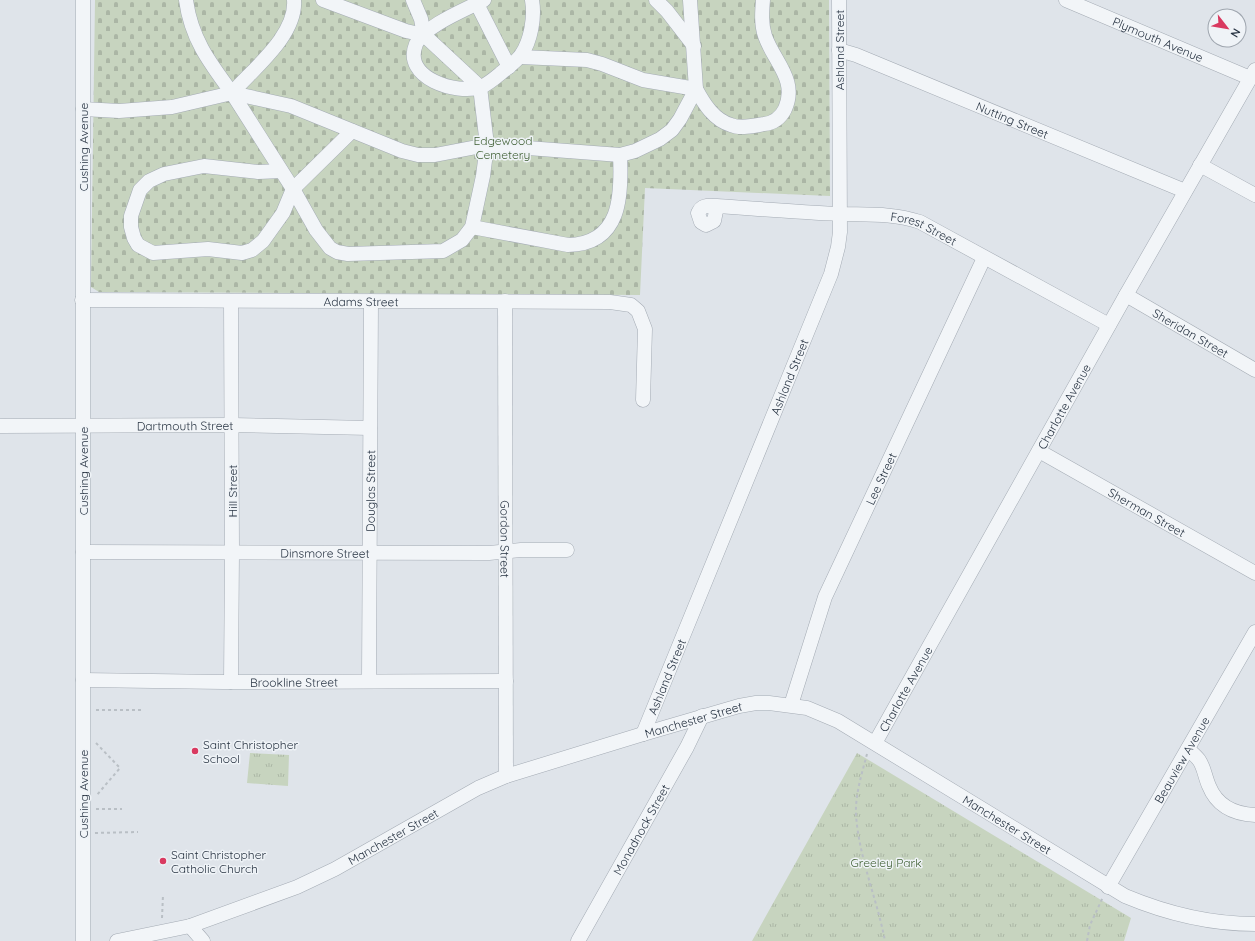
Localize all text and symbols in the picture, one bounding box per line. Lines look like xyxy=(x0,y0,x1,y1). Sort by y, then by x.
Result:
north arrow xyxy=(1207,8,1247,48)
street label: Ashland Street xyxy=(832,10,847,90)
street label: Plymouth Avenue xyxy=(1111,13,1206,65)
text: N xyxy=(1227,26,1244,40)
street label: Nutting Street xyxy=(974,98,1051,141)
street label: Cushing Avenue xyxy=(76,103,91,191)
park label: Edgewood Cemetery xyxy=(474,133,532,162)
street label: Forest Street xyxy=(890,208,959,248)
street label: Adams Street xyxy=(323,293,399,309)
street label: Sheridan Street xyxy=(1150,305,1231,361)
street label: Ashland Street xyxy=(767,337,811,417)
street label: Charlotte Avenue xyxy=(1034,361,1094,452)
street label: Dartmouth Street xyxy=(137,417,233,433)
street label: Cushing Avenue xyxy=(76,427,91,515)
street label: Douglas Street xyxy=(362,450,378,532)
street label: Lee Street xyxy=(862,450,899,507)
street label: Hill Street xyxy=(225,465,240,517)
street label: Sherman Street xyxy=(1106,484,1188,540)
street label: Gordon Street xyxy=(498,500,513,578)
street label: Dinsmore Street xyxy=(280,545,370,560)
street label: Ashland Street xyxy=(644,636,689,717)
street label: Charlotte Avenue xyxy=(875,643,935,734)
street label: Brookline Street xyxy=(250,674,338,689)
street label: Manchester Street xyxy=(643,698,743,741)
street label: Beauview Avenue xyxy=(1151,713,1212,806)
place label: Saint Christopher School xyxy=(203,737,298,766)
marker: Saint Christopher School xyxy=(190,746,200,756)
street label: Cushing Avenue xyxy=(76,750,91,838)
street label: Monadnock Street xyxy=(609,781,672,877)
street label: Manchester Street xyxy=(960,791,1054,857)
street label: Manchester Street xyxy=(345,805,441,868)
place label: Saint Christopher Catholic Church xyxy=(171,847,266,876)
park label: Greeley Park xyxy=(850,855,922,870)
marker: Saint Christopher Catholic Church xyxy=(158,856,168,866)

